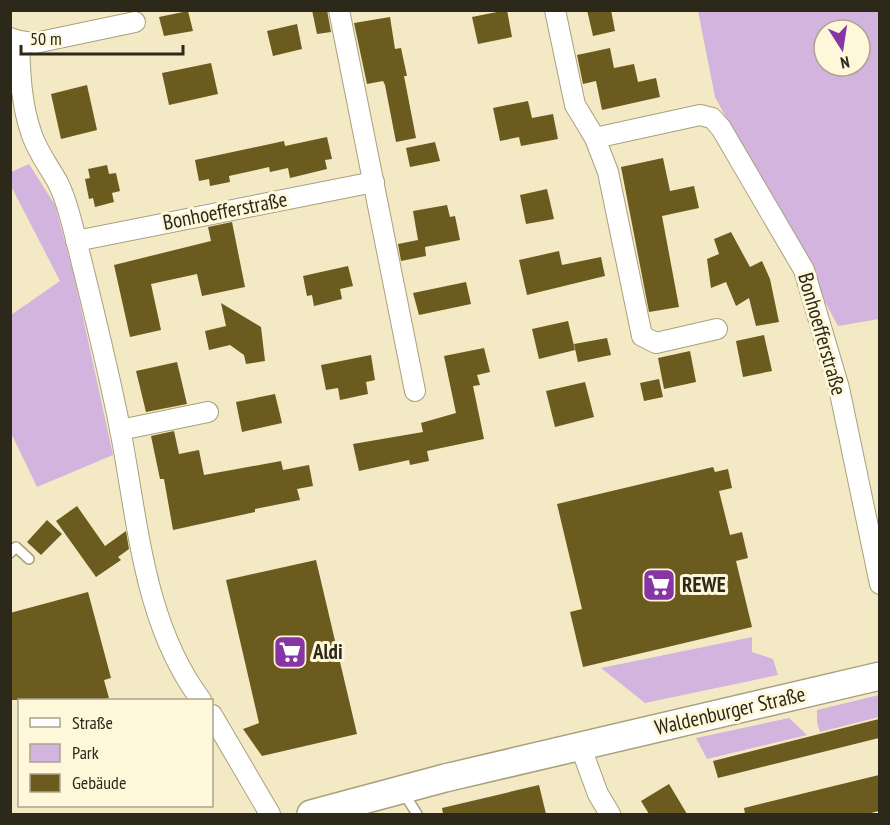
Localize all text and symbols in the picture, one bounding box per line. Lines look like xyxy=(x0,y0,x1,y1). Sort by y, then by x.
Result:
scale bar xyxy=(21,18,183,56)
north arrow xyxy=(812,18,872,78)
text: 50 m xyxy=(30,27,62,50)
text: N xyxy=(839,52,851,73)
street label: Bonhoefferstraße xyxy=(160,185,289,236)
street label: Bonhoefferstraße xyxy=(792,269,853,398)
supermarket icon: REWE xyxy=(641,567,677,603)
place label: REWE xyxy=(682,571,726,598)
supermarket icon: Aldi xyxy=(272,634,308,670)
place label: Aldi xyxy=(312,638,343,665)
street label: Waldenburger Straße xyxy=(652,680,808,741)
legend xyxy=(18,699,213,807)
text: Straße xyxy=(72,711,113,734)
text: Park xyxy=(72,741,99,764)
text: Gebäude xyxy=(72,771,126,794)

